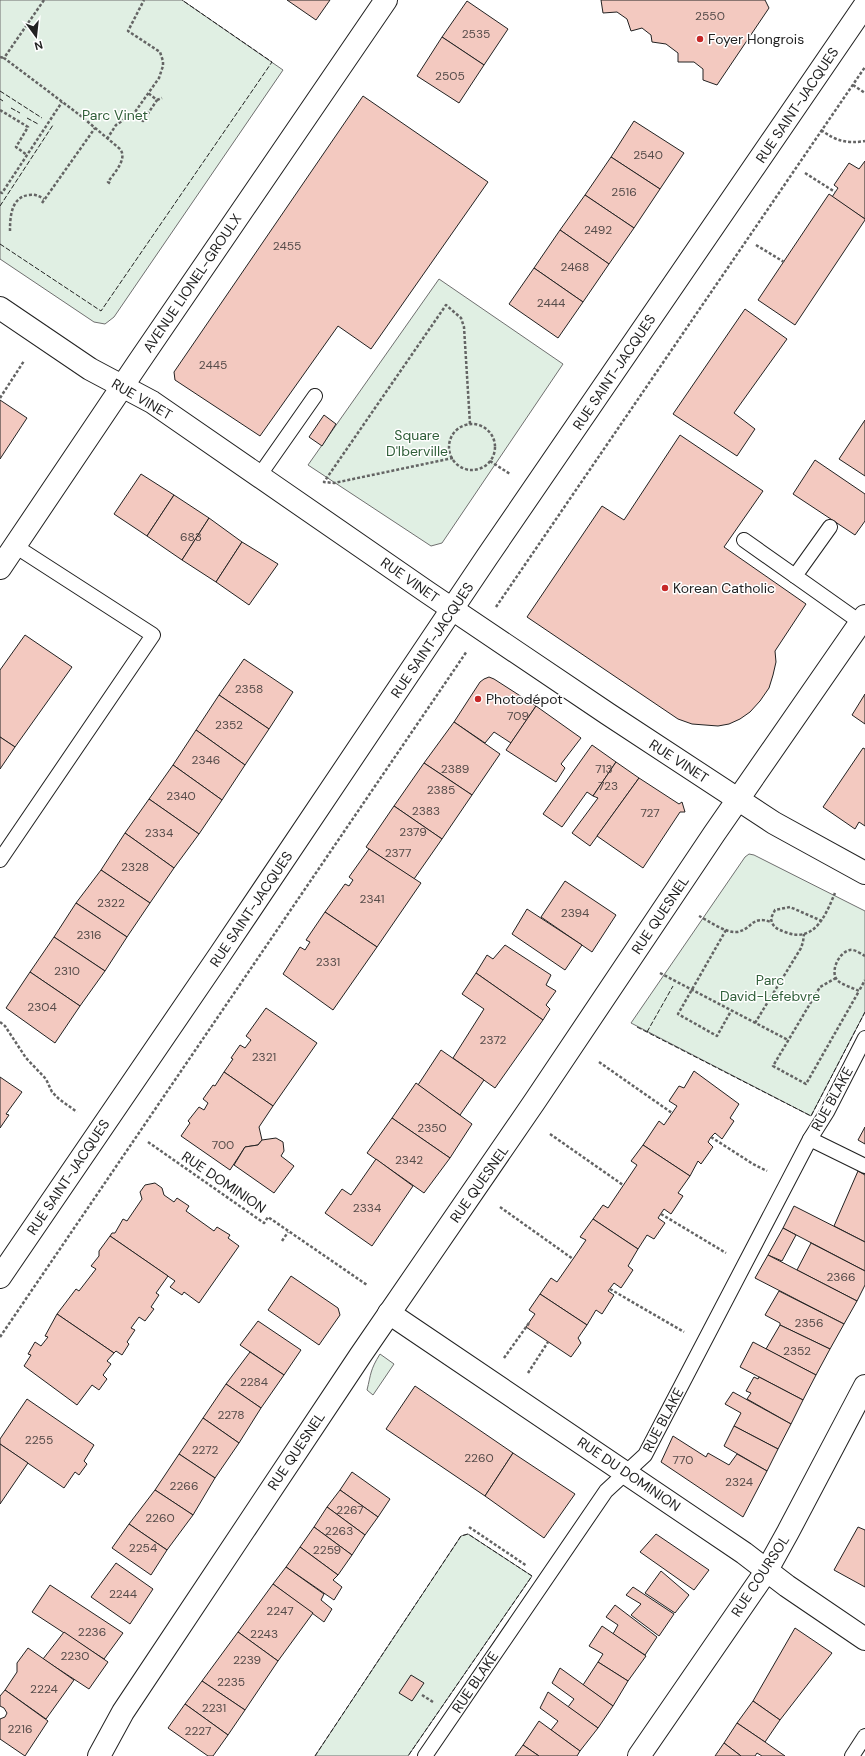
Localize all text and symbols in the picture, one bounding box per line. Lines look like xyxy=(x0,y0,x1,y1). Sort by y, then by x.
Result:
house number: 2550 xyxy=(695,8,725,24)
north arrow xyxy=(16,16,56,56)
house number: 2535 xyxy=(462,26,490,42)
place label: Foyer Hongrois xyxy=(708,30,804,48)
marker: Foyer Hongrois xyxy=(695,34,705,44)
text: N xyxy=(33,38,44,53)
street label: RUE SAINT-JACQUES xyxy=(752,44,842,166)
house number: 2505 xyxy=(435,68,465,84)
park label: Parc Vinet xyxy=(82,106,148,124)
house number: 2540 xyxy=(633,147,663,163)
house number: 2516 xyxy=(611,184,637,200)
street label: AVENUE LIONEL-GROULX xyxy=(139,210,245,356)
house number: 2492 xyxy=(584,222,612,238)
house number: 2455 xyxy=(273,238,301,254)
house number: 2468 xyxy=(561,259,589,275)
house number: 2444 xyxy=(537,295,565,311)
street label: RUE SAINT-JACQUES xyxy=(569,311,659,433)
house number: 2445 xyxy=(199,357,227,373)
street label: RUE VINET xyxy=(108,374,176,424)
park label: Square D'Iberville xyxy=(386,426,448,460)
house number: 683 xyxy=(180,529,202,545)
street label: RUE VINET xyxy=(377,553,443,607)
street label: RUE SAINT-JACQUES xyxy=(387,579,477,701)
place label: Korean Catholic xyxy=(673,579,775,597)
marker: Korean Catholic xyxy=(660,583,670,593)
house number: 2358 xyxy=(235,681,263,697)
place label: Photodépot xyxy=(486,690,563,708)
marker: Photodépot xyxy=(473,694,483,704)
house number: 709 xyxy=(507,708,529,724)
house number: 2352 xyxy=(215,717,243,733)
street label: RUE VINET xyxy=(646,735,712,787)
house number: 2346 xyxy=(192,752,220,768)
house number: 2389 xyxy=(441,761,469,777)
house number: 713 xyxy=(595,761,613,777)
house number: 723 xyxy=(598,778,618,794)
house number: 2385 xyxy=(427,782,455,798)
house number: 2340 xyxy=(166,788,196,804)
house number: 2383 xyxy=(412,803,440,819)
house number: 727 xyxy=(640,805,660,821)
house number: 2379 xyxy=(399,824,427,840)
house number: 2334 xyxy=(145,825,173,841)
house number: 2377 xyxy=(385,845,411,861)
street label: RUE SAINT-JACQUES xyxy=(206,848,296,970)
house number: 2328 xyxy=(121,859,149,875)
street label: RUE QUESNEL xyxy=(627,873,693,957)
house number: 2341 xyxy=(359,891,385,907)
house number: 2322 xyxy=(97,895,125,911)
house number: 2394 xyxy=(561,905,589,921)
house number: 2316 xyxy=(76,927,102,943)
house number: 2331 xyxy=(316,954,340,970)
house number: 2310 xyxy=(54,963,80,979)
park label: Parc David-Lefebvre xyxy=(720,971,820,1005)
house number: 2304 xyxy=(27,999,57,1015)
house number: 2372 xyxy=(480,1032,506,1048)
house number: 2321 xyxy=(252,1049,276,1065)
street label: RUE BLAKE xyxy=(807,1064,857,1134)
street label: RUE SAINT-JACQUES xyxy=(23,1116,113,1238)
house number: 2350 xyxy=(417,1120,447,1136)
house number: 700 xyxy=(212,1137,234,1153)
street label: RUE QUESNEL xyxy=(446,1142,512,1226)
street label: RUE DOMINION xyxy=(178,1147,270,1217)
house number: 2342 xyxy=(395,1152,423,1168)
house number: 2334 xyxy=(353,1200,381,1216)
house number: 2366 xyxy=(826,1269,856,1285)
house number: 2356 xyxy=(795,1315,823,1331)
house number: 2352 xyxy=(783,1343,811,1359)
house number: 2284 xyxy=(240,1374,268,1390)
street label: RUE BLAKE xyxy=(639,1385,687,1455)
house number: 2278 xyxy=(217,1407,245,1423)
street label: RUE QUESNEL xyxy=(263,1409,329,1493)
house number: 2255 xyxy=(25,1432,53,1448)
street label: RUE DU DOMINION xyxy=(574,1433,684,1515)
house number: 2272 xyxy=(192,1442,218,1458)
house number: 2260 xyxy=(464,1450,494,1466)
house number: 770 xyxy=(673,1452,693,1468)
house number: 2324 xyxy=(725,1474,753,1490)
house number: 2266 xyxy=(170,1478,198,1494)
house number: 2267 xyxy=(336,1502,364,1518)
house number: 2260 xyxy=(145,1510,175,1526)
house number: 2263 xyxy=(325,1523,353,1539)
street label: RUE COURSOL xyxy=(727,1532,793,1620)
house number: 2254 xyxy=(129,1540,157,1556)
house number: 2259 xyxy=(313,1542,341,1558)
house number: 2244 xyxy=(109,1586,137,1602)
house number: 2247 xyxy=(266,1603,294,1619)
house number: 2236 xyxy=(78,1624,106,1640)
house number: 2243 xyxy=(250,1626,278,1642)
house number: 2230 xyxy=(60,1648,90,1664)
street label: RUE BLAKE xyxy=(448,1648,502,1716)
house number: 2239 xyxy=(233,1652,261,1668)
house number: 2235 xyxy=(217,1674,245,1690)
house number: 2224 xyxy=(30,1681,58,1697)
house number: 2231 xyxy=(202,1700,226,1716)
house number: 2216 xyxy=(7,1721,33,1737)
house number: 2227 xyxy=(185,1723,211,1739)

